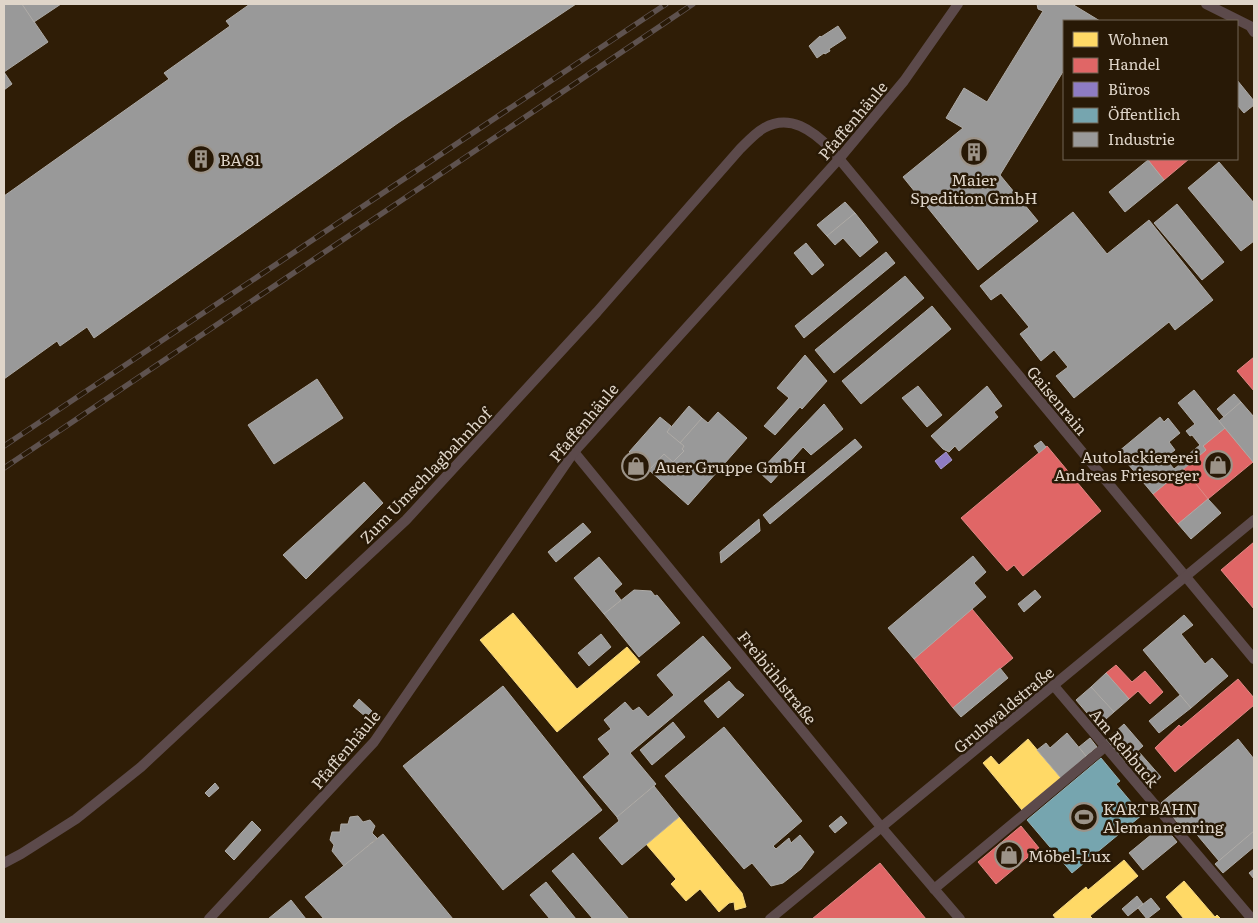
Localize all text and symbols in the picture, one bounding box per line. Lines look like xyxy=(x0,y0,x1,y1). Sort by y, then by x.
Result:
legend xyxy=(1063,20,1238,160)
text: Wohnen xyxy=(1108,27,1169,50)
text: Handel xyxy=(1108,52,1160,75)
street label: Pfaffenhäule xyxy=(812,75,892,165)
text: Büros xyxy=(1108,77,1150,100)
text: Öffentlich xyxy=(1108,102,1181,125)
text: Industrie xyxy=(1108,127,1175,150)
building icon: Maier Spedition GmbH xyxy=(959,137,989,167)
building icon: BA 81 xyxy=(186,144,216,174)
place label: BA 81 xyxy=(220,147,261,171)
place label: Maier Spedition GmbH xyxy=(910,167,1038,209)
street label: Gaisenrain xyxy=(1022,360,1094,440)
street label: Pfaffenhäule xyxy=(543,377,623,467)
street label: Zum Umschlagbahnhof xyxy=(353,400,498,548)
place label: Autolackiererei Andreas Friesorger xyxy=(1054,444,1199,486)
shop icon: Autolackiererei Andreas Friesorger xyxy=(1203,450,1233,480)
shop icon: Auer Gruppe GmbH xyxy=(621,451,651,481)
place label: Auer Gruppe GmbH xyxy=(655,454,806,478)
street label: Freibühlstraße xyxy=(733,625,823,729)
street label: Grubwaldstraße xyxy=(948,660,1058,758)
street label: Am Rehbuck xyxy=(1085,702,1165,792)
street label: Pfaffenhäule xyxy=(305,704,385,794)
place label: KARTBAHN Alemannenring xyxy=(1103,796,1224,838)
sports icon: KARTBAHN Alemannenring xyxy=(1069,802,1099,832)
shop icon: Möbel-Lux xyxy=(994,840,1024,870)
place label: Möbel-Lux xyxy=(1028,843,1111,867)

